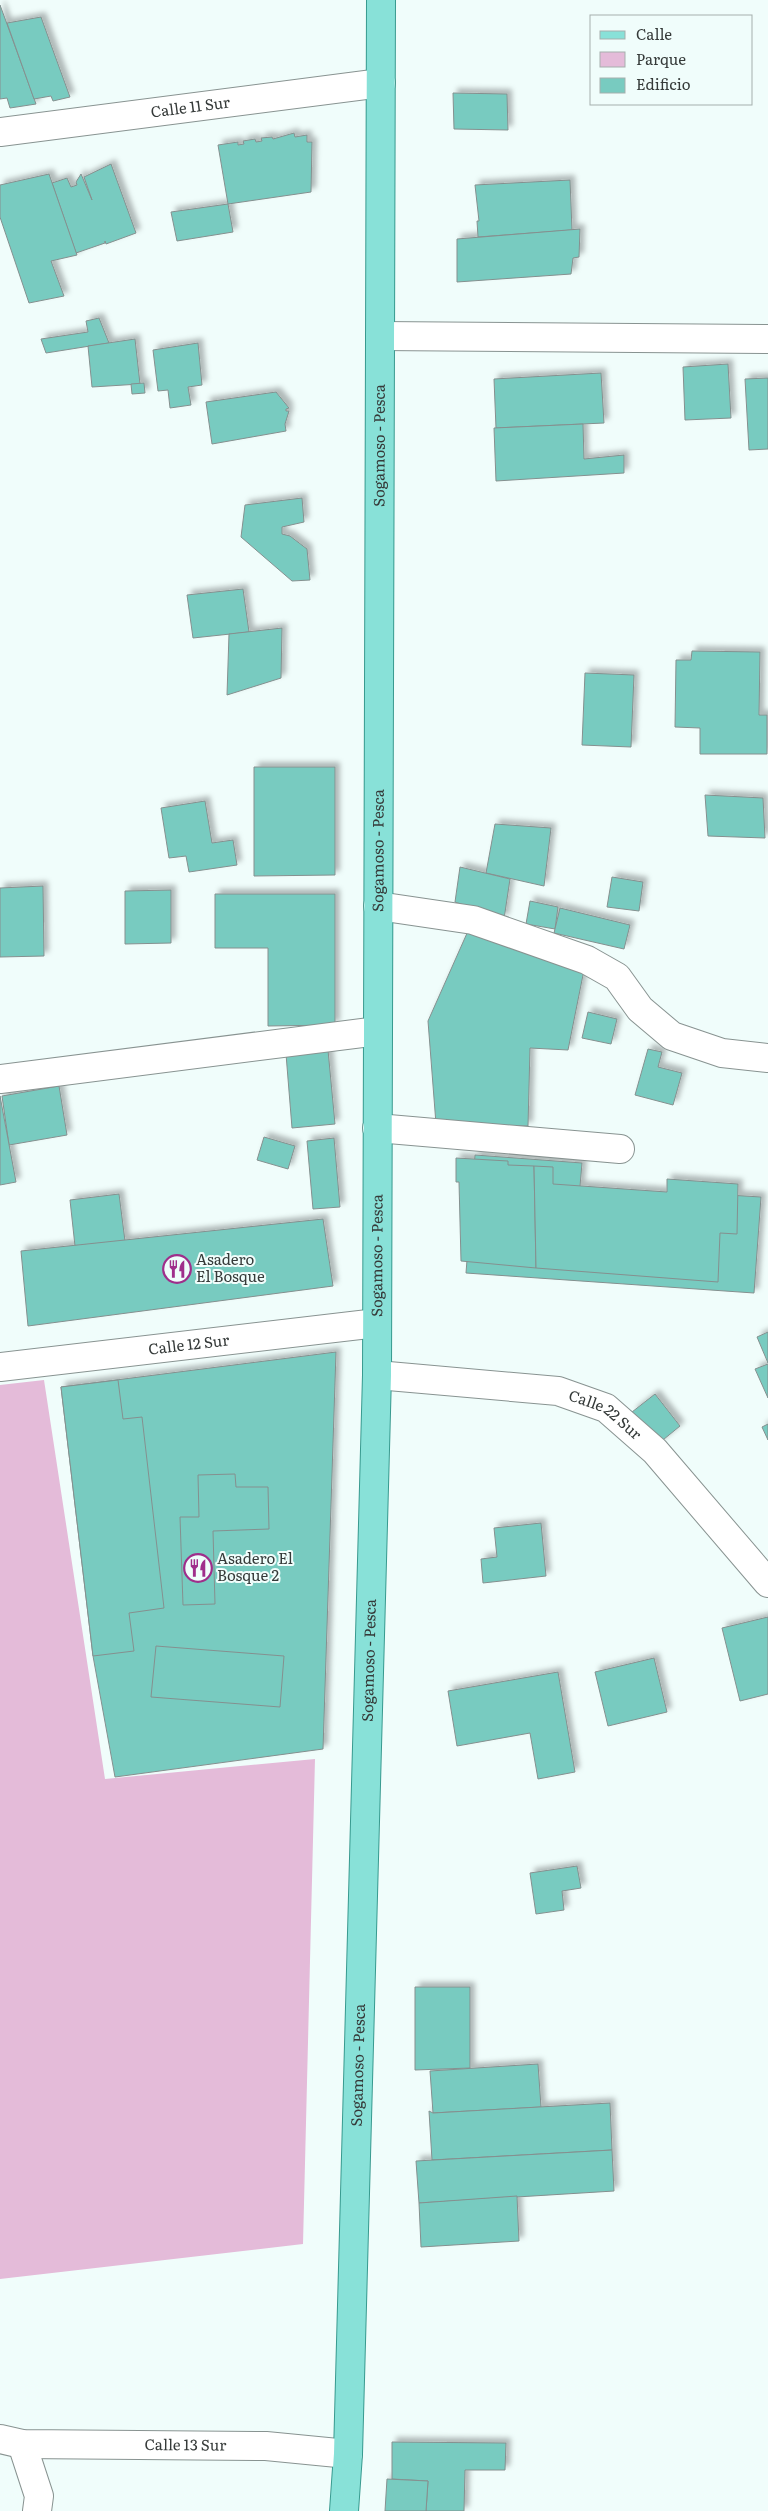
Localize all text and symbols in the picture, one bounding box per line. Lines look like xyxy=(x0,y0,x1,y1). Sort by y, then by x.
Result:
legend xyxy=(590,15,753,105)
text: Calle xyxy=(636,22,672,45)
text: Parque xyxy=(636,47,686,70)
text: Edificio xyxy=(636,72,691,95)
street label: Calle 11 Sur xyxy=(149,90,231,123)
street label: Sogamoso - Pesca xyxy=(367,383,390,507)
street label: Sogamoso - Pesca xyxy=(365,788,389,912)
street label: Sogamoso - Pesca xyxy=(364,1193,388,1317)
place label: Asadero El Bosque xyxy=(196,1247,265,1287)
restaurant icon: Asadero El Bosque xyxy=(162,1254,192,1284)
street label: Calle 12 Sur xyxy=(147,1327,230,1360)
street label: Calle 22 Sur xyxy=(566,1383,647,1444)
place label: Asadero El Bosque 2 xyxy=(217,1546,293,1586)
restaurant icon: Asadero El Bosque 2 xyxy=(183,1553,213,1583)
street label: Sogamoso - Pesca xyxy=(355,1598,381,1722)
street label: Sogamoso - Pesca xyxy=(344,2003,370,2127)
street label: Calle 13 Sur xyxy=(144,2432,226,2456)

